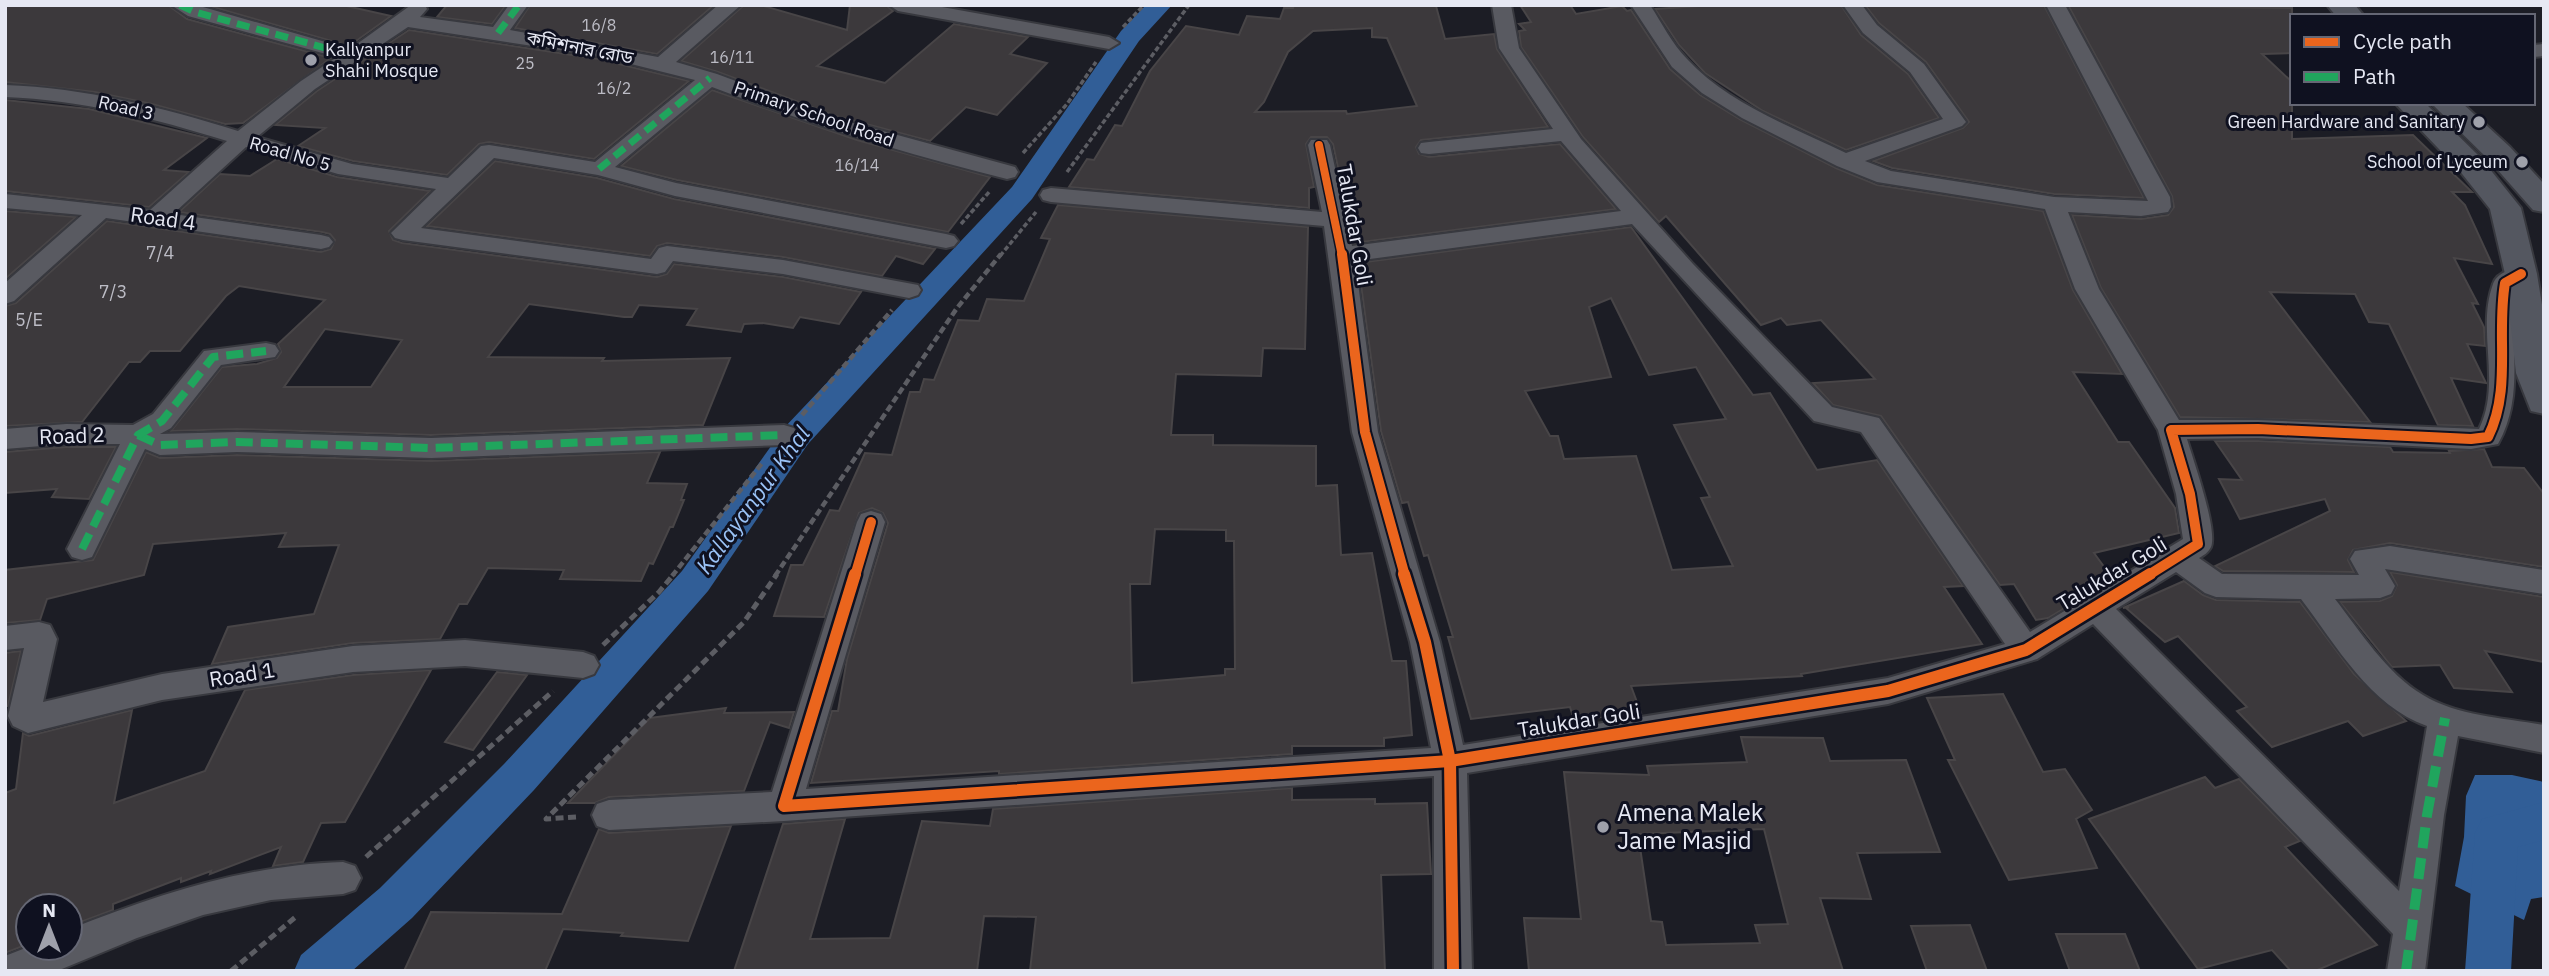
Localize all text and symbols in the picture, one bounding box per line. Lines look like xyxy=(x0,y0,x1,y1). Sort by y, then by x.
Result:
legend xyxy=(2290,14,2535,105)
house number: 16/8 xyxy=(582,15,616,35)
street label: কমিশনার রোড xyxy=(524,26,635,69)
text: Cycle path xyxy=(2353,27,2452,55)
place label: Kallyanpur Shahi Mosque xyxy=(325,38,438,82)
house number: 16/11 xyxy=(710,47,754,67)
marker: Kallyanpur Shahi Mosque xyxy=(303,52,319,68)
house number: 25 xyxy=(515,53,535,73)
text: Path xyxy=(2353,62,2396,90)
street label: Primary School Road xyxy=(731,75,897,152)
house number: 16/2 xyxy=(597,78,631,98)
street label: Road 3 xyxy=(96,90,156,125)
place label: Green Hardware and Sanitary xyxy=(2228,110,2465,133)
marker: Green Hardware and Sanitary xyxy=(2471,114,2487,130)
street label: Road No 5 xyxy=(247,131,333,176)
place label: School of Lyceum xyxy=(2367,150,2508,173)
marker: School of Lyceum xyxy=(2514,154,2530,170)
house number: 16/14 xyxy=(835,155,879,175)
street label: Talukdar Goli xyxy=(1330,162,1379,288)
street label: Road 4 xyxy=(129,200,198,236)
house number: 7/4 xyxy=(146,241,174,264)
house number: 7/3 xyxy=(99,280,127,303)
house number: 5/E xyxy=(15,308,43,331)
water label: Kallayanpur Khal xyxy=(688,419,817,579)
street label: Road 2 xyxy=(39,420,105,450)
street label: Talukdar Goli xyxy=(2051,529,2172,617)
street label: Road 1 xyxy=(207,655,277,693)
street label: Talukdar Goli xyxy=(1516,697,1642,744)
place label: Amena Malek Jame Masjid xyxy=(1617,796,1764,856)
marker: Amena Malek Jame Masjid xyxy=(1595,819,1611,835)
north arrow xyxy=(14,892,84,962)
text: N xyxy=(42,898,56,922)

